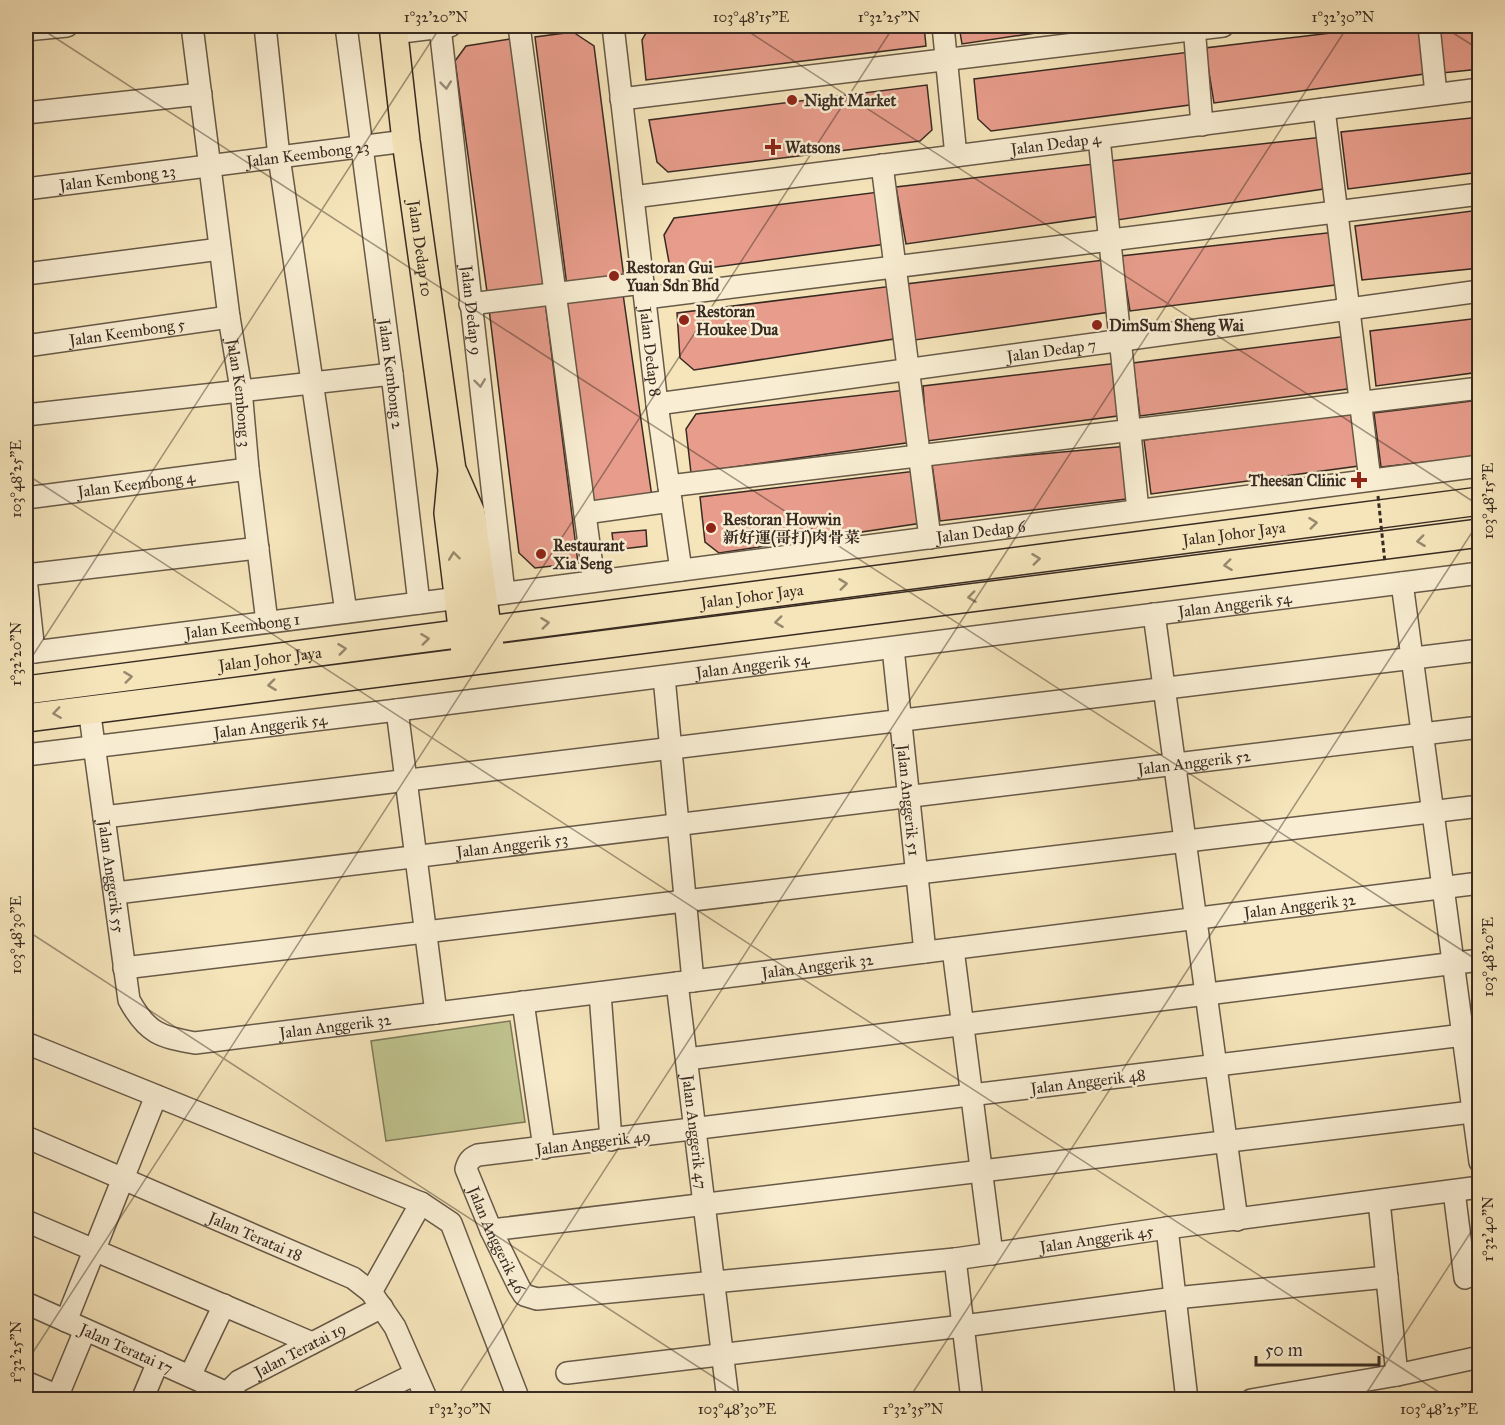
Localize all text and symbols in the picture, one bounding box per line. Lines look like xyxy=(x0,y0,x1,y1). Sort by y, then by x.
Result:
text: 1°32'20"N xyxy=(404,8,468,26)
text: 103°48'15"E xyxy=(713,8,790,26)
text: 1°32'25"N xyxy=(858,8,920,26)
text: 1°32'30"N xyxy=(1312,8,1375,26)
one-way arrow xyxy=(440,80,452,89)
place label: Night Market xyxy=(804,91,896,111)
marker: Night Market xyxy=(785,93,799,107)
street label: Jalan Dedap 4 xyxy=(1008,128,1103,160)
street label: Jalan Keembong 23 xyxy=(243,137,370,172)
place label: Watsons xyxy=(785,138,841,157)
marker: Watsons xyxy=(766,140,780,154)
street label: Jalan Kembong 23 xyxy=(56,161,177,196)
street label: Jalan Dedap 10 xyxy=(403,197,437,298)
place label: Restoran Gui Yuan Sdn Bhd xyxy=(625,258,720,295)
street label: Jalan Dedap 9 xyxy=(456,262,486,356)
marker: Restoran Gui Yuan Sdn Bhd xyxy=(607,269,621,283)
place label: Restoran Houkee Dua xyxy=(696,302,780,339)
street label: Jalan Dedap 8 xyxy=(635,304,665,398)
marker: Restoran Houkee Dua xyxy=(677,313,691,327)
street label: Jalan Keembong 5 xyxy=(66,314,187,351)
street label: Jalan Kembong 2 xyxy=(374,316,407,430)
place label: DimSum Sheng Wai xyxy=(1109,316,1245,336)
marker: DimSum Sheng Wai xyxy=(1090,318,1104,332)
street label: Jalan Kembong 3 xyxy=(221,335,255,448)
street label: Jalan Dedap 7 xyxy=(1003,335,1097,367)
one-way arrow xyxy=(473,379,485,388)
text: 103°48'25"E xyxy=(7,440,25,518)
text: 103°48'15"E xyxy=(1479,462,1497,539)
street label: Jalan Keembong 4 xyxy=(74,467,197,502)
place label: Theesan Clinic xyxy=(1248,471,1346,490)
marker: Theesan Clinic xyxy=(1350,471,1368,489)
place label: Restoran Howwin 新好運(哥打)肉骨菜 xyxy=(723,510,860,548)
street label: Jalan Dedap 6 xyxy=(933,516,1027,548)
street label: Jalan Johor Jaya xyxy=(1179,517,1287,551)
one-way arrow xyxy=(1308,517,1318,530)
marker: Restoran Howwin 新好運(哥打)肉骨菜 xyxy=(704,521,718,535)
one-way arrow xyxy=(1417,534,1426,546)
place label: Restaurant Xia Seng xyxy=(552,536,625,574)
marker: Restaurant Xia Seng xyxy=(534,547,548,561)
one-way arrow xyxy=(448,551,460,560)
one-way arrow xyxy=(1032,553,1041,566)
one-way arrow xyxy=(1223,558,1233,571)
one-way arrow xyxy=(838,579,848,591)
street label: Jalan Johor Jaya xyxy=(697,580,805,613)
street label: Jalan Anggerik 54 xyxy=(1175,588,1294,622)
one-way arrow xyxy=(967,591,977,603)
street label: Jalan Keembong 1 xyxy=(182,609,301,644)
one-way arrow xyxy=(774,615,783,627)
one-way arrow xyxy=(541,617,550,630)
text: 1°32'20"N xyxy=(7,622,25,686)
one-way arrow xyxy=(420,633,430,645)
street label: Jalan Johor Jaya xyxy=(215,643,323,676)
one-way arrow xyxy=(337,644,347,656)
street label: Jalan Anggerik 54 xyxy=(693,649,812,683)
one-way arrow xyxy=(123,672,132,684)
one-way arrow xyxy=(268,679,277,691)
one-way arrow xyxy=(52,707,62,719)
street label: Jalan Anggerik 54 xyxy=(210,709,329,743)
street label: Jalan Anggerik 51 xyxy=(892,741,924,857)
street label: Jalan Anggerik 52 xyxy=(1135,746,1252,780)
street label: Jalan Anggerik 55 xyxy=(93,817,129,934)
street label: Jalan Anggerik 53 xyxy=(453,829,569,863)
street label: Jalan Anggerik 32 xyxy=(1241,890,1357,924)
text: 103°48'30"E xyxy=(7,895,25,974)
text: 103°48'20"E xyxy=(1479,917,1497,997)
street label: Jalan Anggerik 32 xyxy=(758,950,875,984)
street label: Jalan Anggerik 32 xyxy=(276,1010,392,1044)
street label: Jalan Anggerik 48 xyxy=(1027,1065,1147,1099)
street label: Jalan Anggerik 47 xyxy=(677,1072,711,1190)
street label: Jalan Anggerik 49 xyxy=(532,1126,652,1160)
street label: Jalan Anggerik 46 xyxy=(462,1182,530,1298)
text: 1°32'40"N xyxy=(1479,1196,1497,1262)
street label: Jalan Teratai 18 xyxy=(203,1207,305,1265)
street label: Jalan Anggerik 45 xyxy=(1036,1221,1155,1258)
street label: Jalan Teratai 17 xyxy=(74,1318,176,1378)
street label: Jalan Teratai 19 xyxy=(249,1319,349,1383)
text: 1°32'25"N xyxy=(7,1321,25,1383)
scale bar xyxy=(1256,1329,1379,1367)
text: 50 m xyxy=(1265,1339,1303,1361)
text: 1°32'30"N xyxy=(429,1400,492,1418)
text: 103°48'30"E xyxy=(698,1400,777,1418)
text: 1°32'35"N xyxy=(882,1400,944,1418)
text: 103°48'25"E xyxy=(1400,1400,1478,1418)

